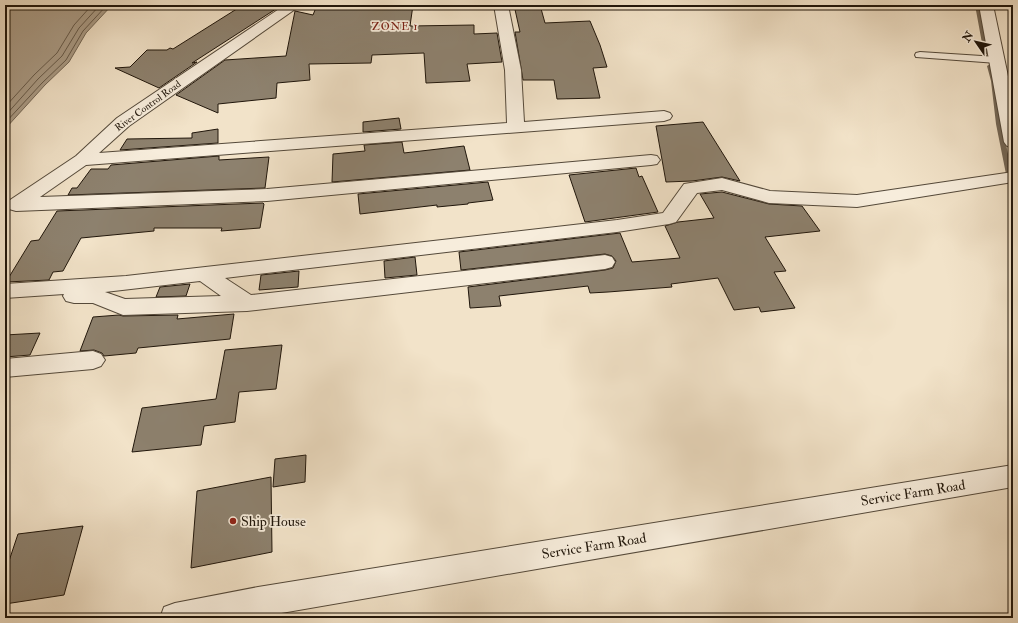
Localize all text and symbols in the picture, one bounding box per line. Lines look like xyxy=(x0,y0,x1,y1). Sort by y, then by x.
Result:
district label: ZONE 1 xyxy=(371,20,419,33)
north arrow xyxy=(956,22,996,62)
text: N xyxy=(959,28,977,45)
street label: River Control Road xyxy=(113,78,183,134)
street label: Service Farm Road xyxy=(860,476,967,510)
place label: Ship House xyxy=(241,513,306,531)
marker: Ship House xyxy=(228,516,238,526)
street label: Service Farm Road xyxy=(541,529,648,563)

